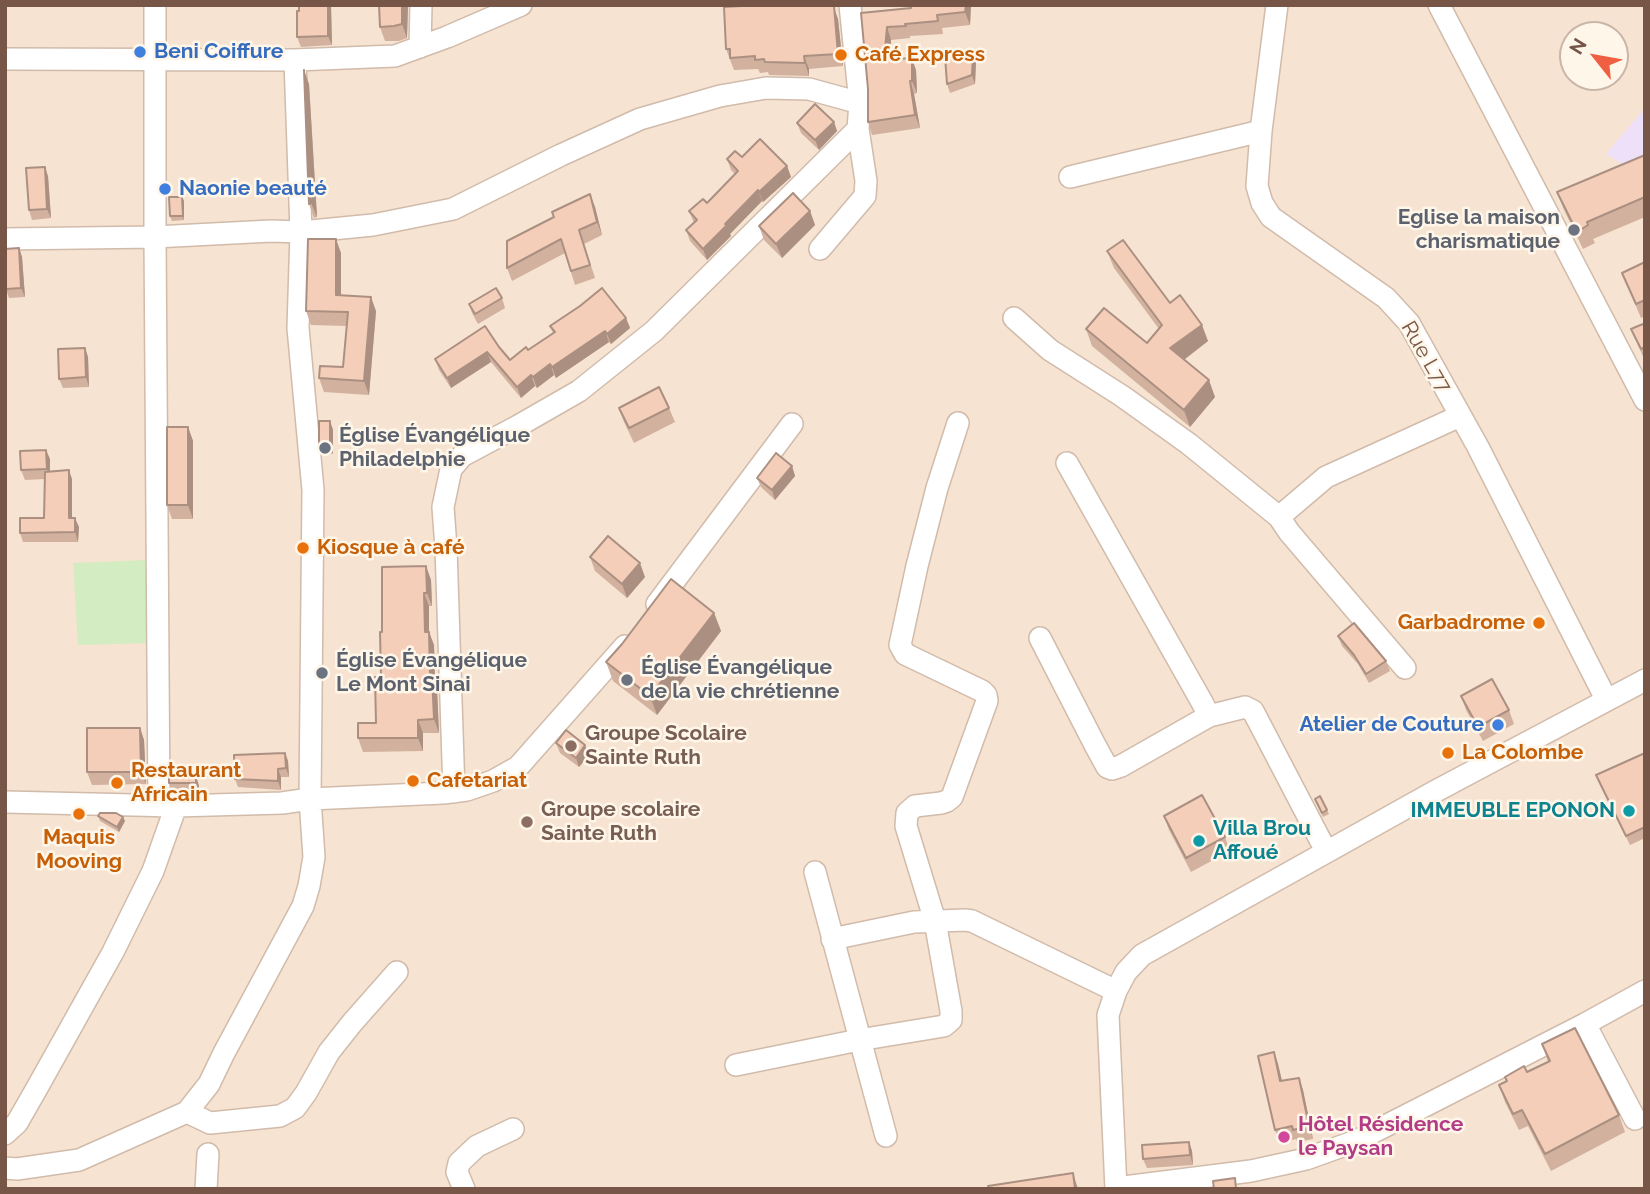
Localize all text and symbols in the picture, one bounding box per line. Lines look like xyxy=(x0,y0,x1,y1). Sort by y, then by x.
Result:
north arrow xyxy=(1559,21,1629,91)
text: N xyxy=(1565,34,1591,58)
place label: Beni Coiffure xyxy=(154,39,283,65)
place label: Café Express xyxy=(855,42,985,68)
marker: Beni Coiffure xyxy=(132,44,148,60)
marker: Café Express xyxy=(833,47,849,63)
place label: Naonie beauté xyxy=(179,176,327,202)
marker: Naonie beauté xyxy=(157,181,173,197)
place label: Eglise la maison charismatique xyxy=(1398,205,1560,255)
marker: Eglise la maison charismatique xyxy=(1566,222,1582,238)
street label: Rue L77 xyxy=(1396,317,1456,397)
place label: Église Évangélique Philadelphie xyxy=(339,423,530,473)
marker: Église Évangélique Philadelphie xyxy=(317,440,333,456)
place label: Kiosque à café xyxy=(317,535,465,561)
marker: Kiosque à café xyxy=(295,540,311,556)
place label: Garbadrome xyxy=(1398,610,1525,636)
marker: Garbadrome xyxy=(1531,615,1547,631)
place label: Église Évangélique Le Mont Sinai xyxy=(336,648,527,698)
place label: Église Évangélique de la vie chrétienne xyxy=(641,655,839,705)
marker: Église Évangélique Le Mont Sinai xyxy=(314,665,330,681)
marker: Église Évangélique de la vie chrétienne xyxy=(619,672,635,688)
place label: Atelier de Couture xyxy=(1299,712,1484,738)
marker: Atelier de Couture xyxy=(1490,717,1506,733)
place label: Groupe Scolaire Sainte Ruth xyxy=(585,721,747,771)
marker: Groupe Scolaire Sainte Ruth xyxy=(563,738,579,754)
place label: La Colombe xyxy=(1462,740,1583,766)
marker: La Colombe xyxy=(1440,745,1456,761)
place label: Restaurant Africain xyxy=(131,758,241,808)
place label: Cafetariat xyxy=(427,768,527,794)
marker: Cafetariat xyxy=(405,773,421,789)
marker: Restaurant Africain xyxy=(109,775,125,791)
place label: Groupe scolaire Sainte Ruth xyxy=(541,797,700,847)
place label: IMMEUBLE EPONON xyxy=(1411,798,1615,824)
marker: IMMEUBLE EPONON xyxy=(1621,803,1637,819)
marker: Maquis Mooving xyxy=(71,806,87,822)
marker: Groupe scolaire Sainte Ruth xyxy=(519,814,535,830)
place label: Villa Brou Affoué xyxy=(1213,816,1311,866)
place label: Maquis Mooving xyxy=(36,825,122,875)
marker: Villa Brou Affoué xyxy=(1191,833,1207,849)
place label: Hôtel Résidence le Paysan xyxy=(1298,1112,1463,1162)
marker: Hôtel Résidence le Paysan xyxy=(1276,1129,1292,1145)

